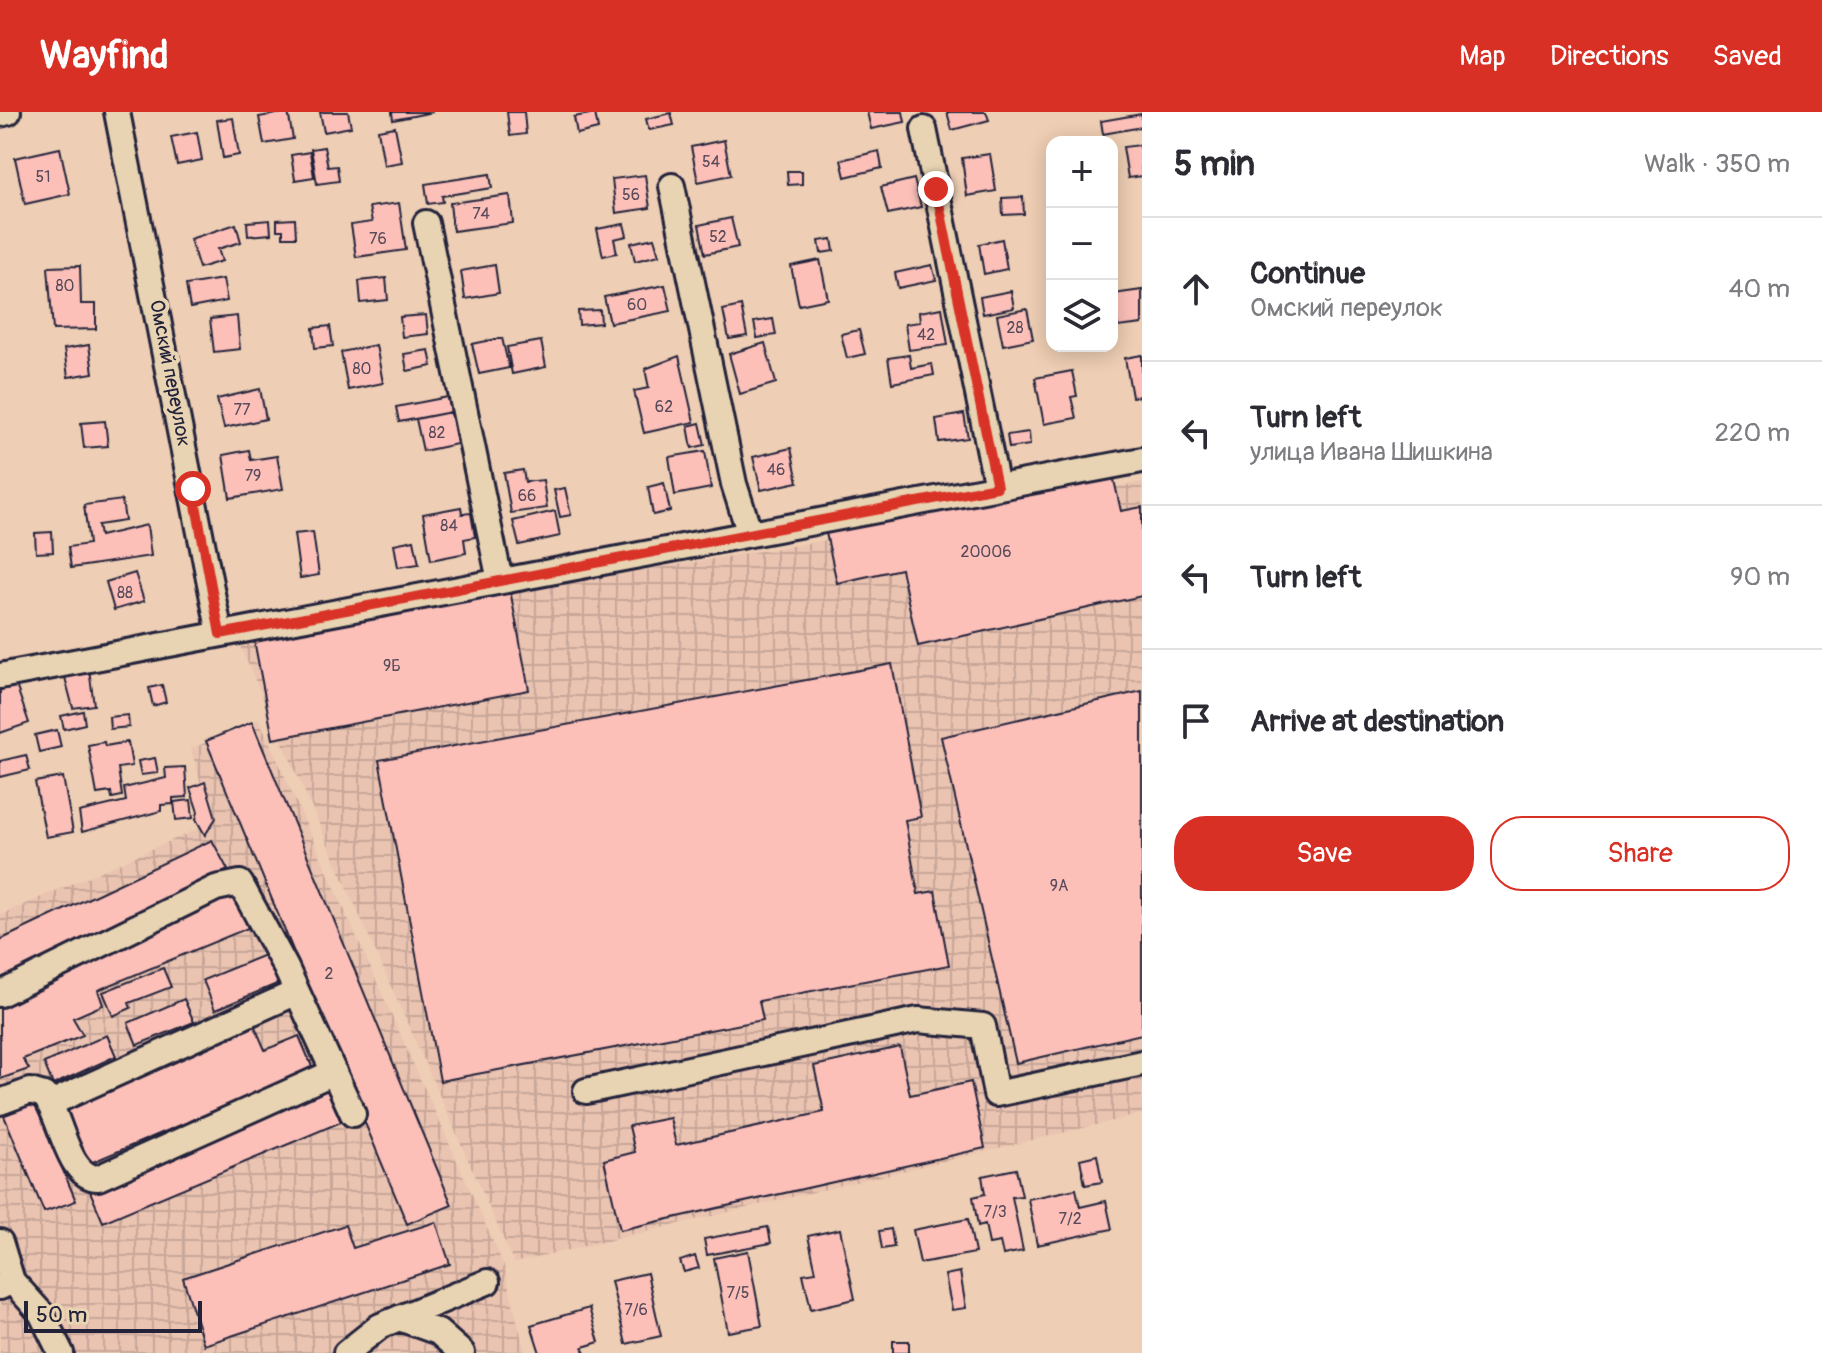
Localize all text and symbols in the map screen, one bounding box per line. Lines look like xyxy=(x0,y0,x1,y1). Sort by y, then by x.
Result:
text: Wayfind xyxy=(40,32,169,80)
text: Map xyxy=(1459,39,1506,74)
text: Directions xyxy=(1550,39,1669,74)
text: Saved xyxy=(1713,39,1782,74)
map controls xyxy=(1046,136,1118,352)
button: + xyxy=(1046,136,1118,208)
text: 5 min xyxy=(1174,143,1255,186)
text: Walk · 350 m xyxy=(1644,148,1790,180)
house number: 54 xyxy=(702,152,720,172)
house number: 51 xyxy=(36,167,50,187)
route end xyxy=(918,171,954,207)
house number: 56 xyxy=(622,185,640,205)
house number: 74 xyxy=(472,204,490,224)
button: − xyxy=(1046,208,1118,280)
house number: 52 xyxy=(709,227,727,247)
house number: 76 xyxy=(369,229,387,249)
text: Continue xyxy=(1250,255,1365,292)
icon: ahead xyxy=(1174,267,1218,311)
text: 40 m xyxy=(1728,273,1790,305)
house number: 80 xyxy=(56,276,75,296)
button: layers xyxy=(1046,280,1118,352)
text: Омский переулок xyxy=(1250,292,1443,324)
house number: 60 xyxy=(627,295,647,315)
street label: Омский переулок xyxy=(144,298,197,448)
house number: 28 xyxy=(1006,318,1024,338)
house number: 42 xyxy=(917,325,935,345)
house number: 80 xyxy=(353,359,372,379)
house number: 62 xyxy=(655,397,673,417)
text: Turn left xyxy=(1250,399,1361,436)
house number: 77 xyxy=(234,400,251,420)
icon: left xyxy=(1174,411,1218,455)
text: 220 m xyxy=(1714,417,1790,449)
house number: 82 xyxy=(428,423,446,443)
text: улица Ивана Шишкина xyxy=(1250,436,1493,468)
house number: 46 xyxy=(767,460,785,480)
house number: 79 xyxy=(245,466,261,486)
route start xyxy=(175,471,211,507)
house number: 66 xyxy=(518,486,536,506)
house number: 84 xyxy=(440,516,458,536)
house number: 20006 xyxy=(960,542,1012,562)
icon: left xyxy=(1174,555,1218,599)
text: Turn left xyxy=(1250,559,1361,596)
text: 90 m xyxy=(1730,561,1790,593)
house number: 88 xyxy=(117,583,133,603)
house number: 9Б xyxy=(383,656,401,676)
icon: arrive xyxy=(1174,699,1218,743)
text: Arrive at destination xyxy=(1250,703,1504,740)
button: Save xyxy=(1174,816,1474,891)
button: Share xyxy=(1490,816,1790,891)
house number: 9А xyxy=(1050,876,1068,896)
house number: 2 xyxy=(325,964,334,984)
house number: 7/3 xyxy=(983,1202,1007,1222)
house number: 7/2 xyxy=(1058,1209,1082,1229)
house number: 7/5 xyxy=(727,1283,749,1303)
scale bar xyxy=(24,1297,202,1333)
house number: 7/6 xyxy=(624,1300,648,1320)
text: 50 m xyxy=(36,1301,87,1329)

